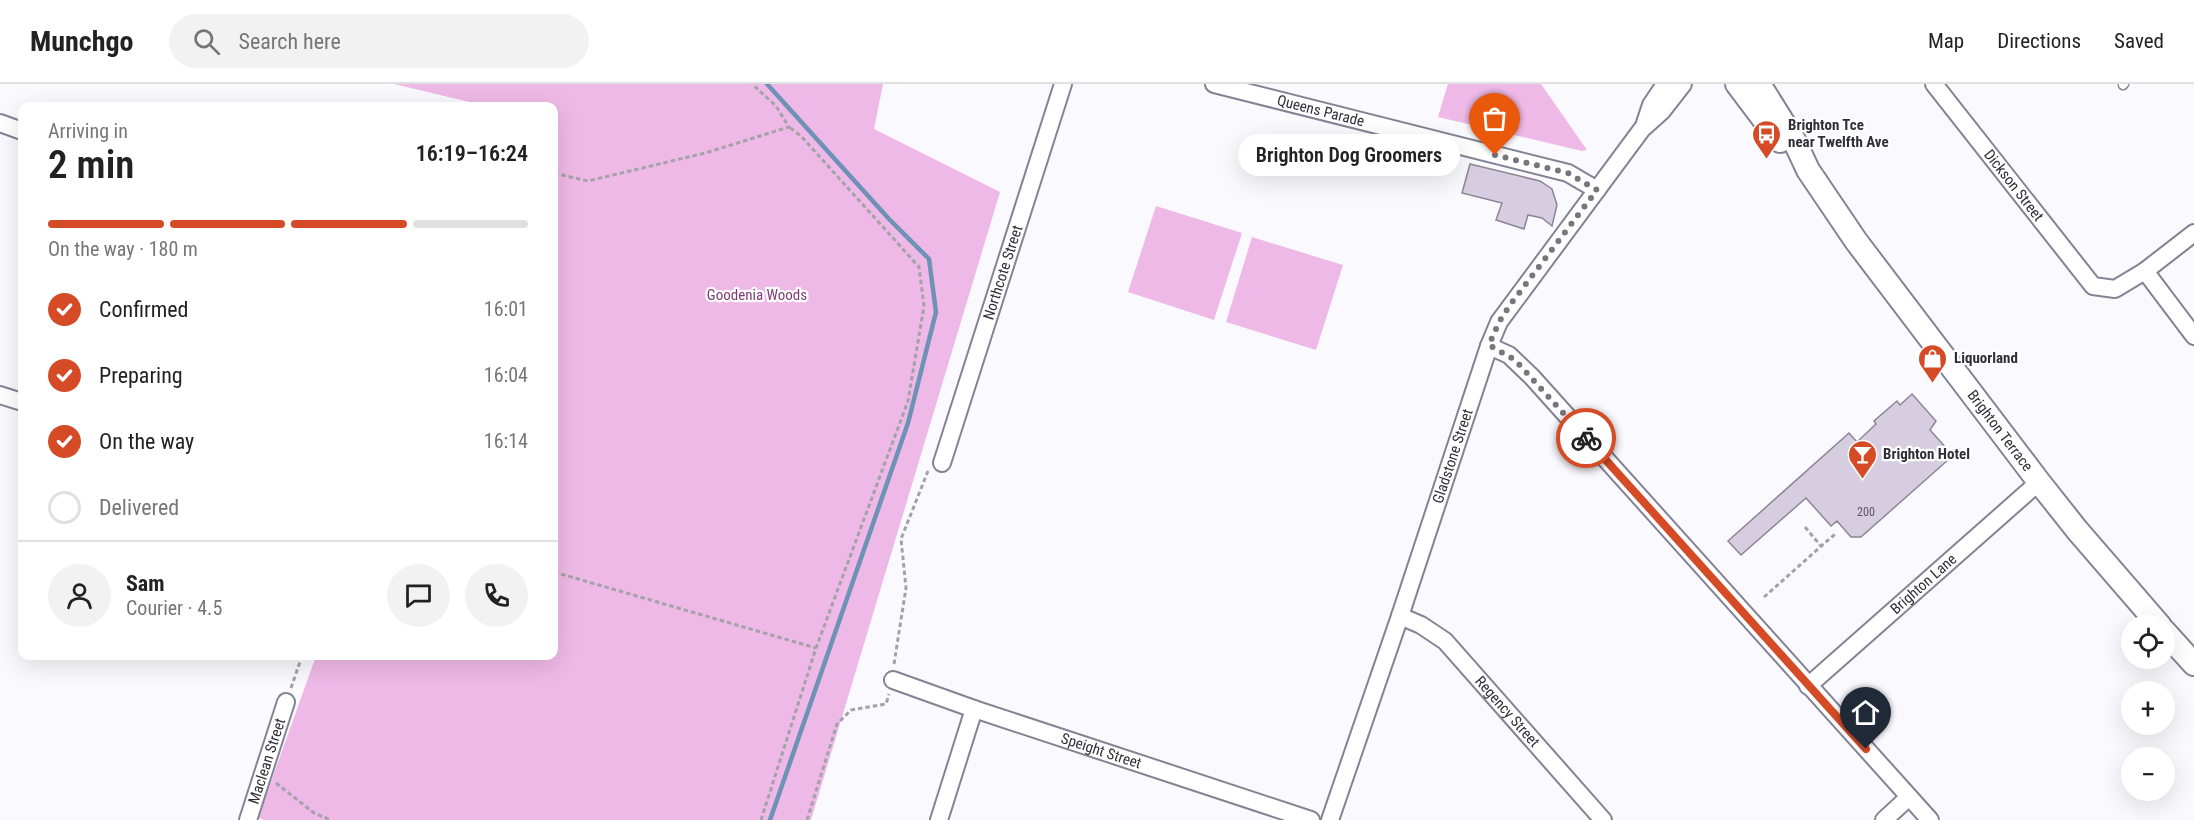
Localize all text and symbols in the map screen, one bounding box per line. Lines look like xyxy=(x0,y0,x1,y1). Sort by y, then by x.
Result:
search box xyxy=(169,14,589,68)
text: Munchgo xyxy=(30,25,133,58)
icon: search xyxy=(190,25,223,58)
text: Search here xyxy=(238,29,341,54)
text: Map xyxy=(1928,29,1964,53)
text: Directions xyxy=(1997,29,2081,53)
text: Saved xyxy=(2114,29,2164,53)
street label: Queens Parade xyxy=(1275,91,1366,130)
pin xyxy=(1469,93,1520,155)
icon: bag xyxy=(1478,102,1511,135)
place label: Brighton Tce near Twelfth Ave xyxy=(1788,116,1889,151)
bus stop icon: Brighton Tce near Twelfth Ave xyxy=(1751,118,1783,160)
text: Arriving in xyxy=(48,119,128,143)
callout: Brighton Dog Groomers xyxy=(1237,134,1459,176)
text: 16:19–16:24 xyxy=(416,141,528,166)
text: 2 min xyxy=(48,142,134,188)
text: Brighton Dog Groomers xyxy=(1256,143,1442,167)
street label: Dickson Street xyxy=(1980,146,2047,225)
street label: Northcote Street xyxy=(979,223,1026,322)
text: On the way · 180 m xyxy=(48,237,198,261)
park label: Goodenia Woods xyxy=(707,286,807,304)
icon: check xyxy=(48,293,81,326)
text: Confirmed xyxy=(99,297,188,322)
text: 16:01 xyxy=(484,297,528,321)
shop icon: Liquorland xyxy=(1917,342,1949,384)
place label: Liquorland xyxy=(1954,349,2018,367)
icon: check xyxy=(48,359,81,392)
text: Preparing xyxy=(99,363,183,388)
text: 16:04 xyxy=(484,363,528,387)
street label: Brighton Terrace xyxy=(1963,386,2037,475)
street label: Gladstone Street xyxy=(1429,407,1477,506)
courier xyxy=(1556,408,1616,468)
icon: bike xyxy=(1570,422,1603,455)
icon: check xyxy=(48,425,81,458)
text: On the way xyxy=(99,429,194,454)
text: 16:14 xyxy=(484,429,528,453)
bar icon: Brighton Hotel xyxy=(1846,438,1878,480)
place label: Brighton Hotel xyxy=(1883,445,1970,463)
text: Delivered xyxy=(99,495,179,520)
house number: 200 xyxy=(1857,505,1875,519)
street label: Brighton Lane xyxy=(1887,550,1960,618)
button: person xyxy=(48,564,111,627)
button: chat xyxy=(387,564,450,627)
button: phone xyxy=(465,564,528,627)
text: Sam xyxy=(126,571,165,596)
text: Courier · 4.5 xyxy=(126,596,222,620)
map controls xyxy=(2121,615,2175,801)
button: locate xyxy=(2121,615,2175,669)
street label: Regency Street xyxy=(1471,673,1543,751)
button: + xyxy=(2121,681,2175,735)
pin xyxy=(1840,687,1891,749)
icon: home xyxy=(1849,696,1882,729)
street label: Maclean Street xyxy=(245,716,289,806)
street label: Speight Street xyxy=(1059,729,1144,773)
button: − xyxy=(2121,747,2175,801)

